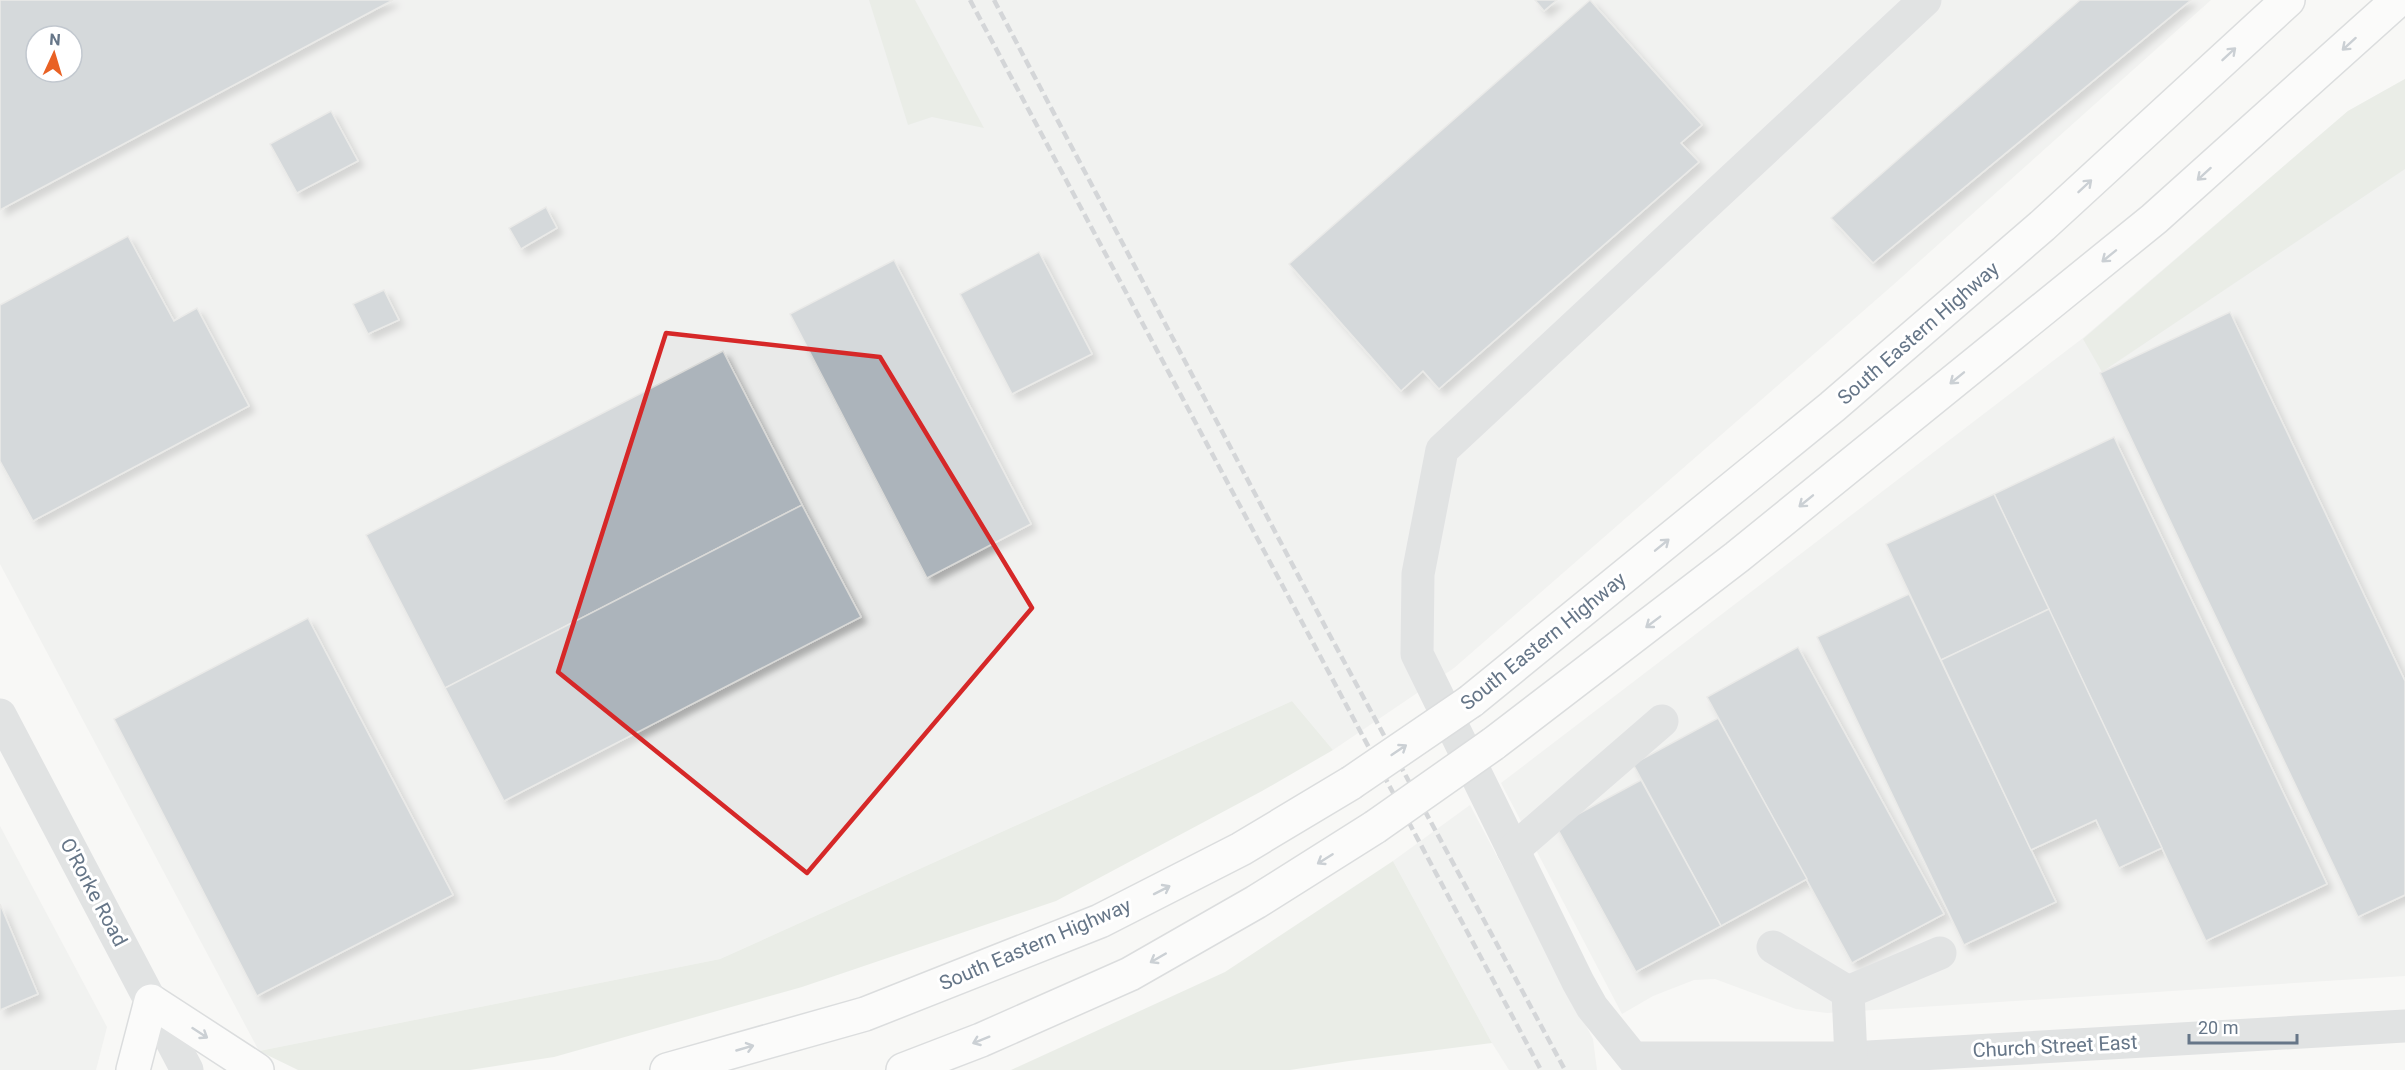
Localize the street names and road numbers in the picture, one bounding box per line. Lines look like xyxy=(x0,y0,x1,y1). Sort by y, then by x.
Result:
street label: South Eastern Highway xyxy=(1832,256,2004,410)
street label: South Eastern Highway xyxy=(1455,567,1631,715)
street label: O'Rorke Road xyxy=(55,834,133,950)
street label: South Eastern Highway xyxy=(936,893,1135,995)
street label: Church Street East xyxy=(1972,1030,2138,1062)

